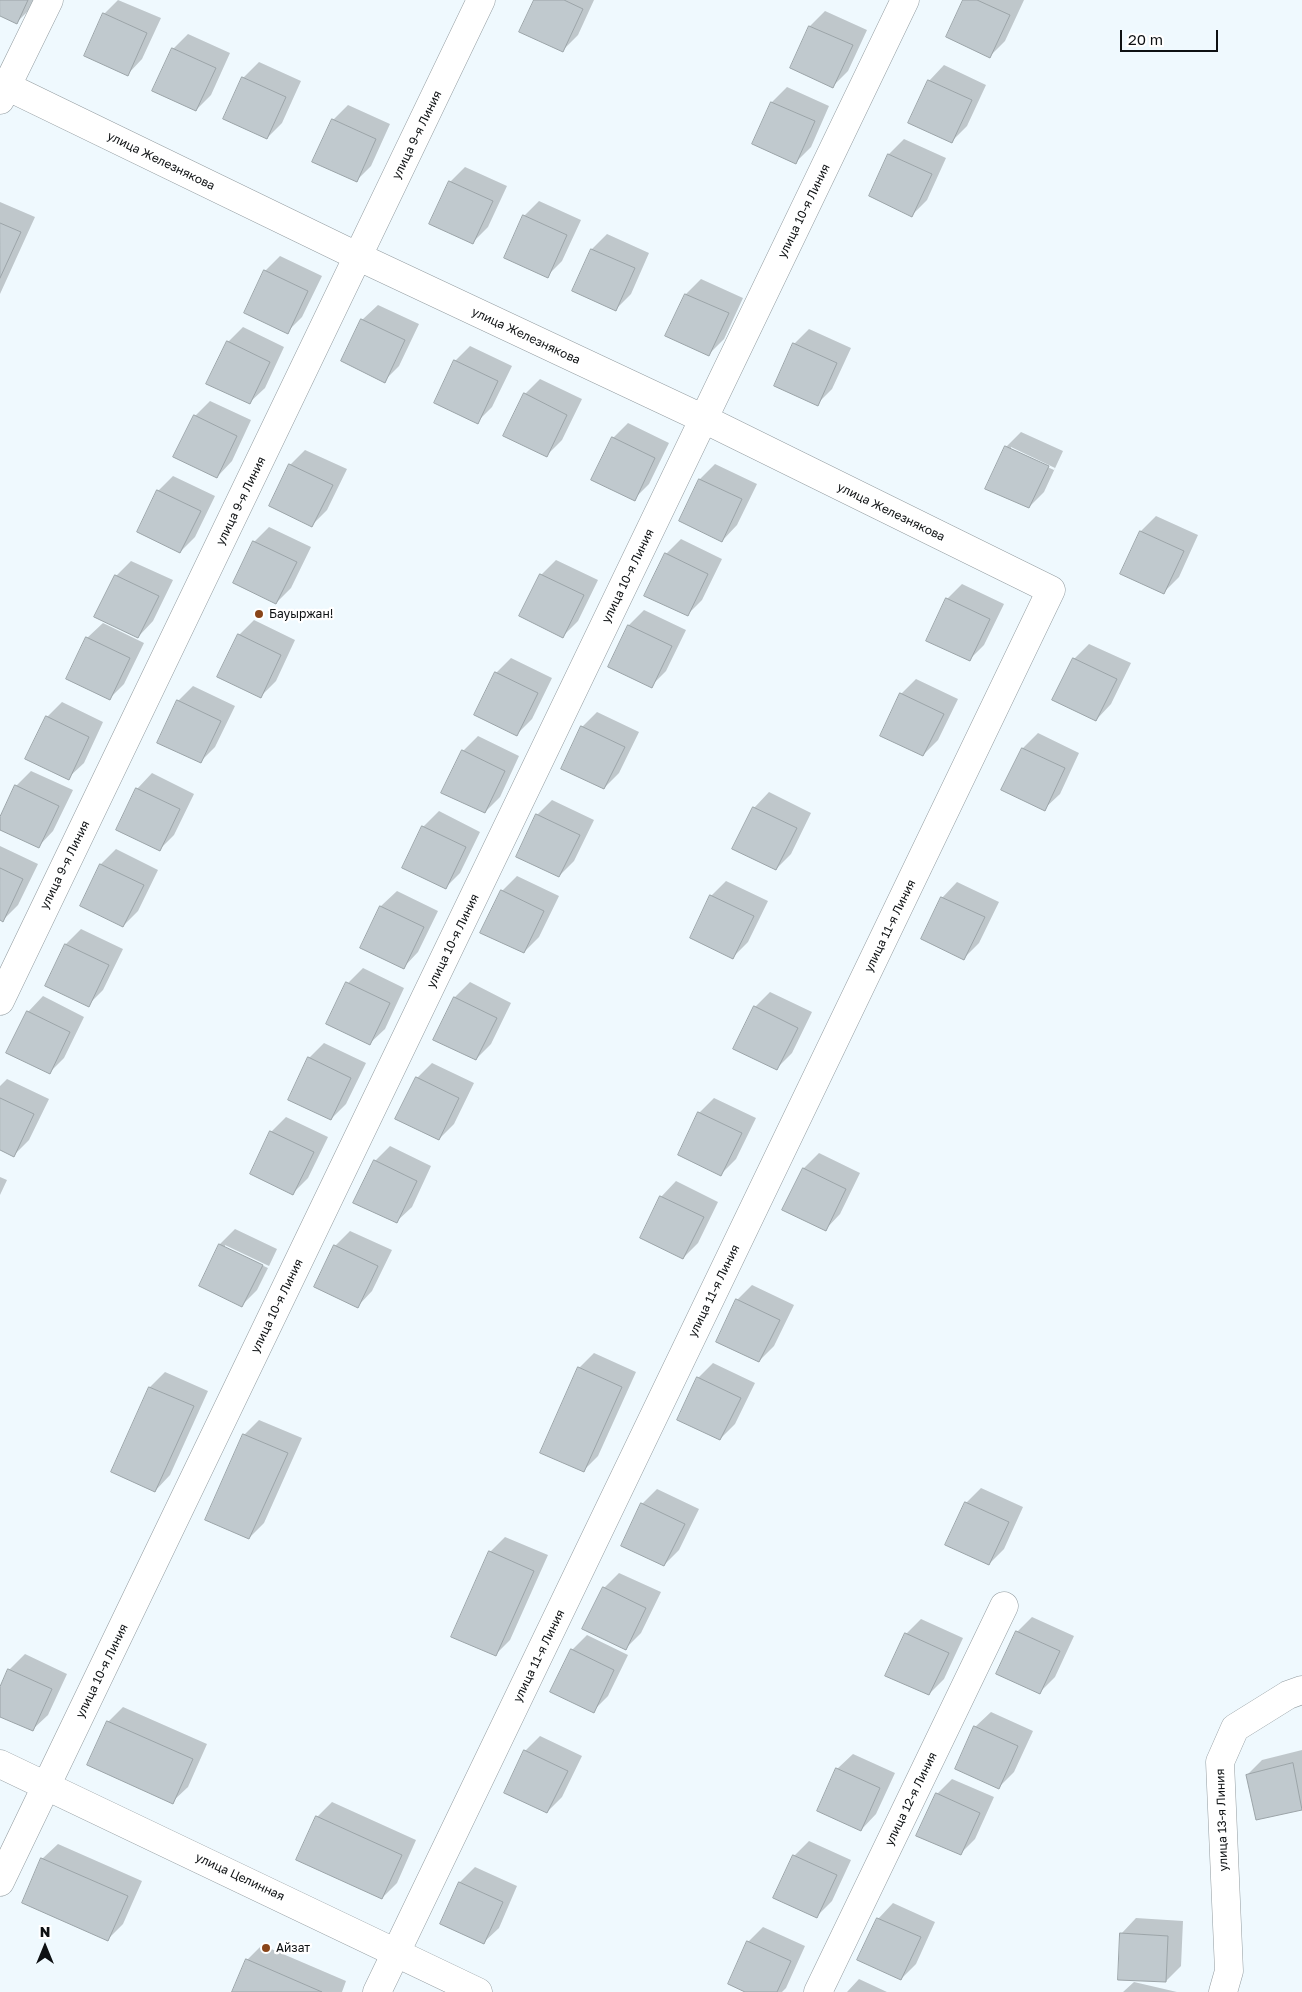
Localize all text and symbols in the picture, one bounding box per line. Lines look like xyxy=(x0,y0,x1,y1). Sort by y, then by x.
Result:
scale bar xyxy=(1122,20,1220,52)
text: 20 m xyxy=(1128,30,1163,48)
street label: улица 9-я Линия xyxy=(389,88,445,182)
street label: улица Железнякова xyxy=(105,129,217,193)
street label: улица 10-я Линия xyxy=(775,161,833,261)
street label: улица Железнякова xyxy=(469,305,583,367)
street label: улица 9-я Линия xyxy=(213,454,269,548)
street label: улица Железнякова xyxy=(835,480,947,544)
street label: улица 10-я Линия xyxy=(599,526,657,626)
place label: Бауыржан! xyxy=(269,607,333,621)
marker: Бауыржан! xyxy=(253,608,265,620)
street label: улица 9-я Линия xyxy=(37,818,93,912)
street label: улица 11-я Линия xyxy=(861,877,919,975)
street label: улица 10-я Линия xyxy=(424,891,482,991)
street label: улица 11-я Линия xyxy=(685,1242,743,1340)
street label: улица 10-я Линия xyxy=(248,1256,306,1356)
street label: улица 11-я Линия xyxy=(510,1607,568,1705)
street label: улица 10-я Линия xyxy=(73,1621,131,1721)
street label: улица 12-я Линия xyxy=(882,1750,940,1848)
street label: улица 13-я Линия xyxy=(1213,1768,1231,1872)
street label: улица Целинная xyxy=(193,1850,287,1904)
north arrow xyxy=(20,1922,70,1972)
text: N xyxy=(40,1923,50,1940)
place label: Айзат xyxy=(276,1941,310,1955)
marker: Айзат xyxy=(260,1942,272,1954)

